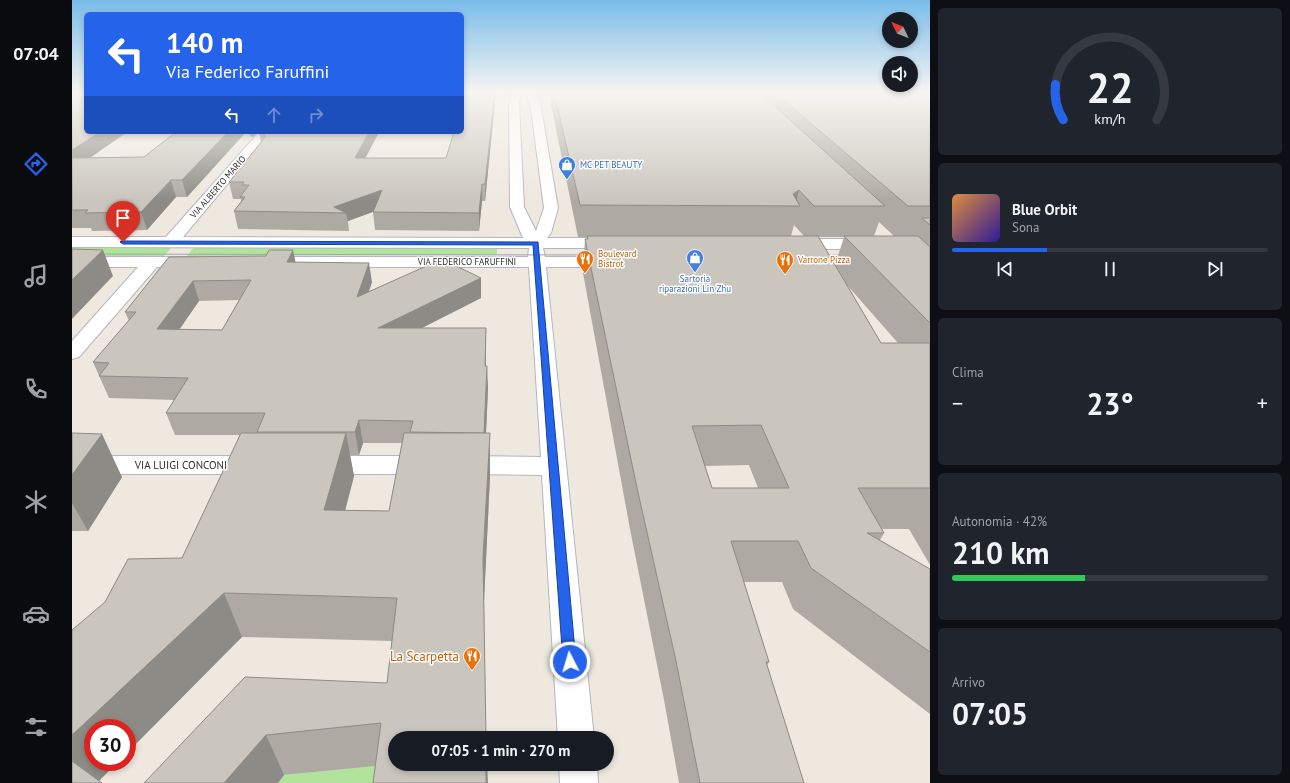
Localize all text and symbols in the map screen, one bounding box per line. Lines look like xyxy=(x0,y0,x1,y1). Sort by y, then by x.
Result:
north arrow xyxy=(882,12,918,48)
map controls xyxy=(882,12,918,92)
text: 140 m xyxy=(166,24,243,61)
icon: left xyxy=(100,28,152,80)
text: 07:04 xyxy=(13,42,59,65)
button: sound xyxy=(882,56,918,92)
text: Via Federico Faruffini xyxy=(166,60,329,83)
text: 22 xyxy=(1086,60,1134,113)
icon: left xyxy=(221,104,243,126)
icon: ahead xyxy=(263,104,285,126)
icon: right xyxy=(305,104,327,126)
text: km/h xyxy=(1094,108,1126,127)
icon: directions xyxy=(22,150,50,178)
street label: VIA ALBERTO MARIO xyxy=(187,153,248,221)
shop icon: MC PET BEAUTY xyxy=(557,155,577,180)
place label: MC PET BEAUTY xyxy=(580,159,642,170)
text: Blue Orbit xyxy=(1012,200,1077,219)
pin xyxy=(106,201,140,242)
icon: arrive xyxy=(112,207,134,229)
text: Sona xyxy=(1012,219,1039,236)
place label: Boulevard Bistrot xyxy=(598,248,637,269)
shop icon: Sartoria riparazioni Lin Zhu xyxy=(685,248,705,273)
restaurant icon: Boulevard Bistrot xyxy=(575,249,595,274)
restaurant icon: Varrone Pizza xyxy=(775,250,795,275)
place label: Varrone Pizza xyxy=(797,254,850,265)
street label: VIA FEDERICO FARUFFINI xyxy=(417,256,516,267)
icon: previous xyxy=(994,258,1016,280)
icon: pause xyxy=(1099,258,1121,280)
icon: next xyxy=(1204,258,1226,280)
icon: music xyxy=(22,262,50,290)
place label: Sartoria riparazioni Lin Zhu xyxy=(659,273,731,294)
text: Clima xyxy=(952,364,984,381)
icon: phone xyxy=(22,375,50,403)
text: 23° xyxy=(1086,384,1134,423)
text: − xyxy=(952,389,963,417)
text: + xyxy=(1257,389,1268,417)
street label: VIA LUIGI CONCONI xyxy=(134,458,227,472)
icon: climate xyxy=(22,488,50,516)
text: Autonomia · 42% xyxy=(952,513,1047,530)
text: 210 km xyxy=(952,533,1050,572)
icon: car xyxy=(22,600,50,628)
position arrow xyxy=(549,641,591,683)
restaurant icon: La Scarpetta xyxy=(462,646,482,671)
place label: La Scarpetta xyxy=(390,648,459,665)
text: Arrivo xyxy=(952,674,985,691)
text: 07:05 xyxy=(952,694,1028,733)
icon: filters xyxy=(22,713,50,741)
speed limit sign: 30 xyxy=(84,719,136,771)
text: 07:05 · 1 min · 270 m xyxy=(432,741,570,760)

